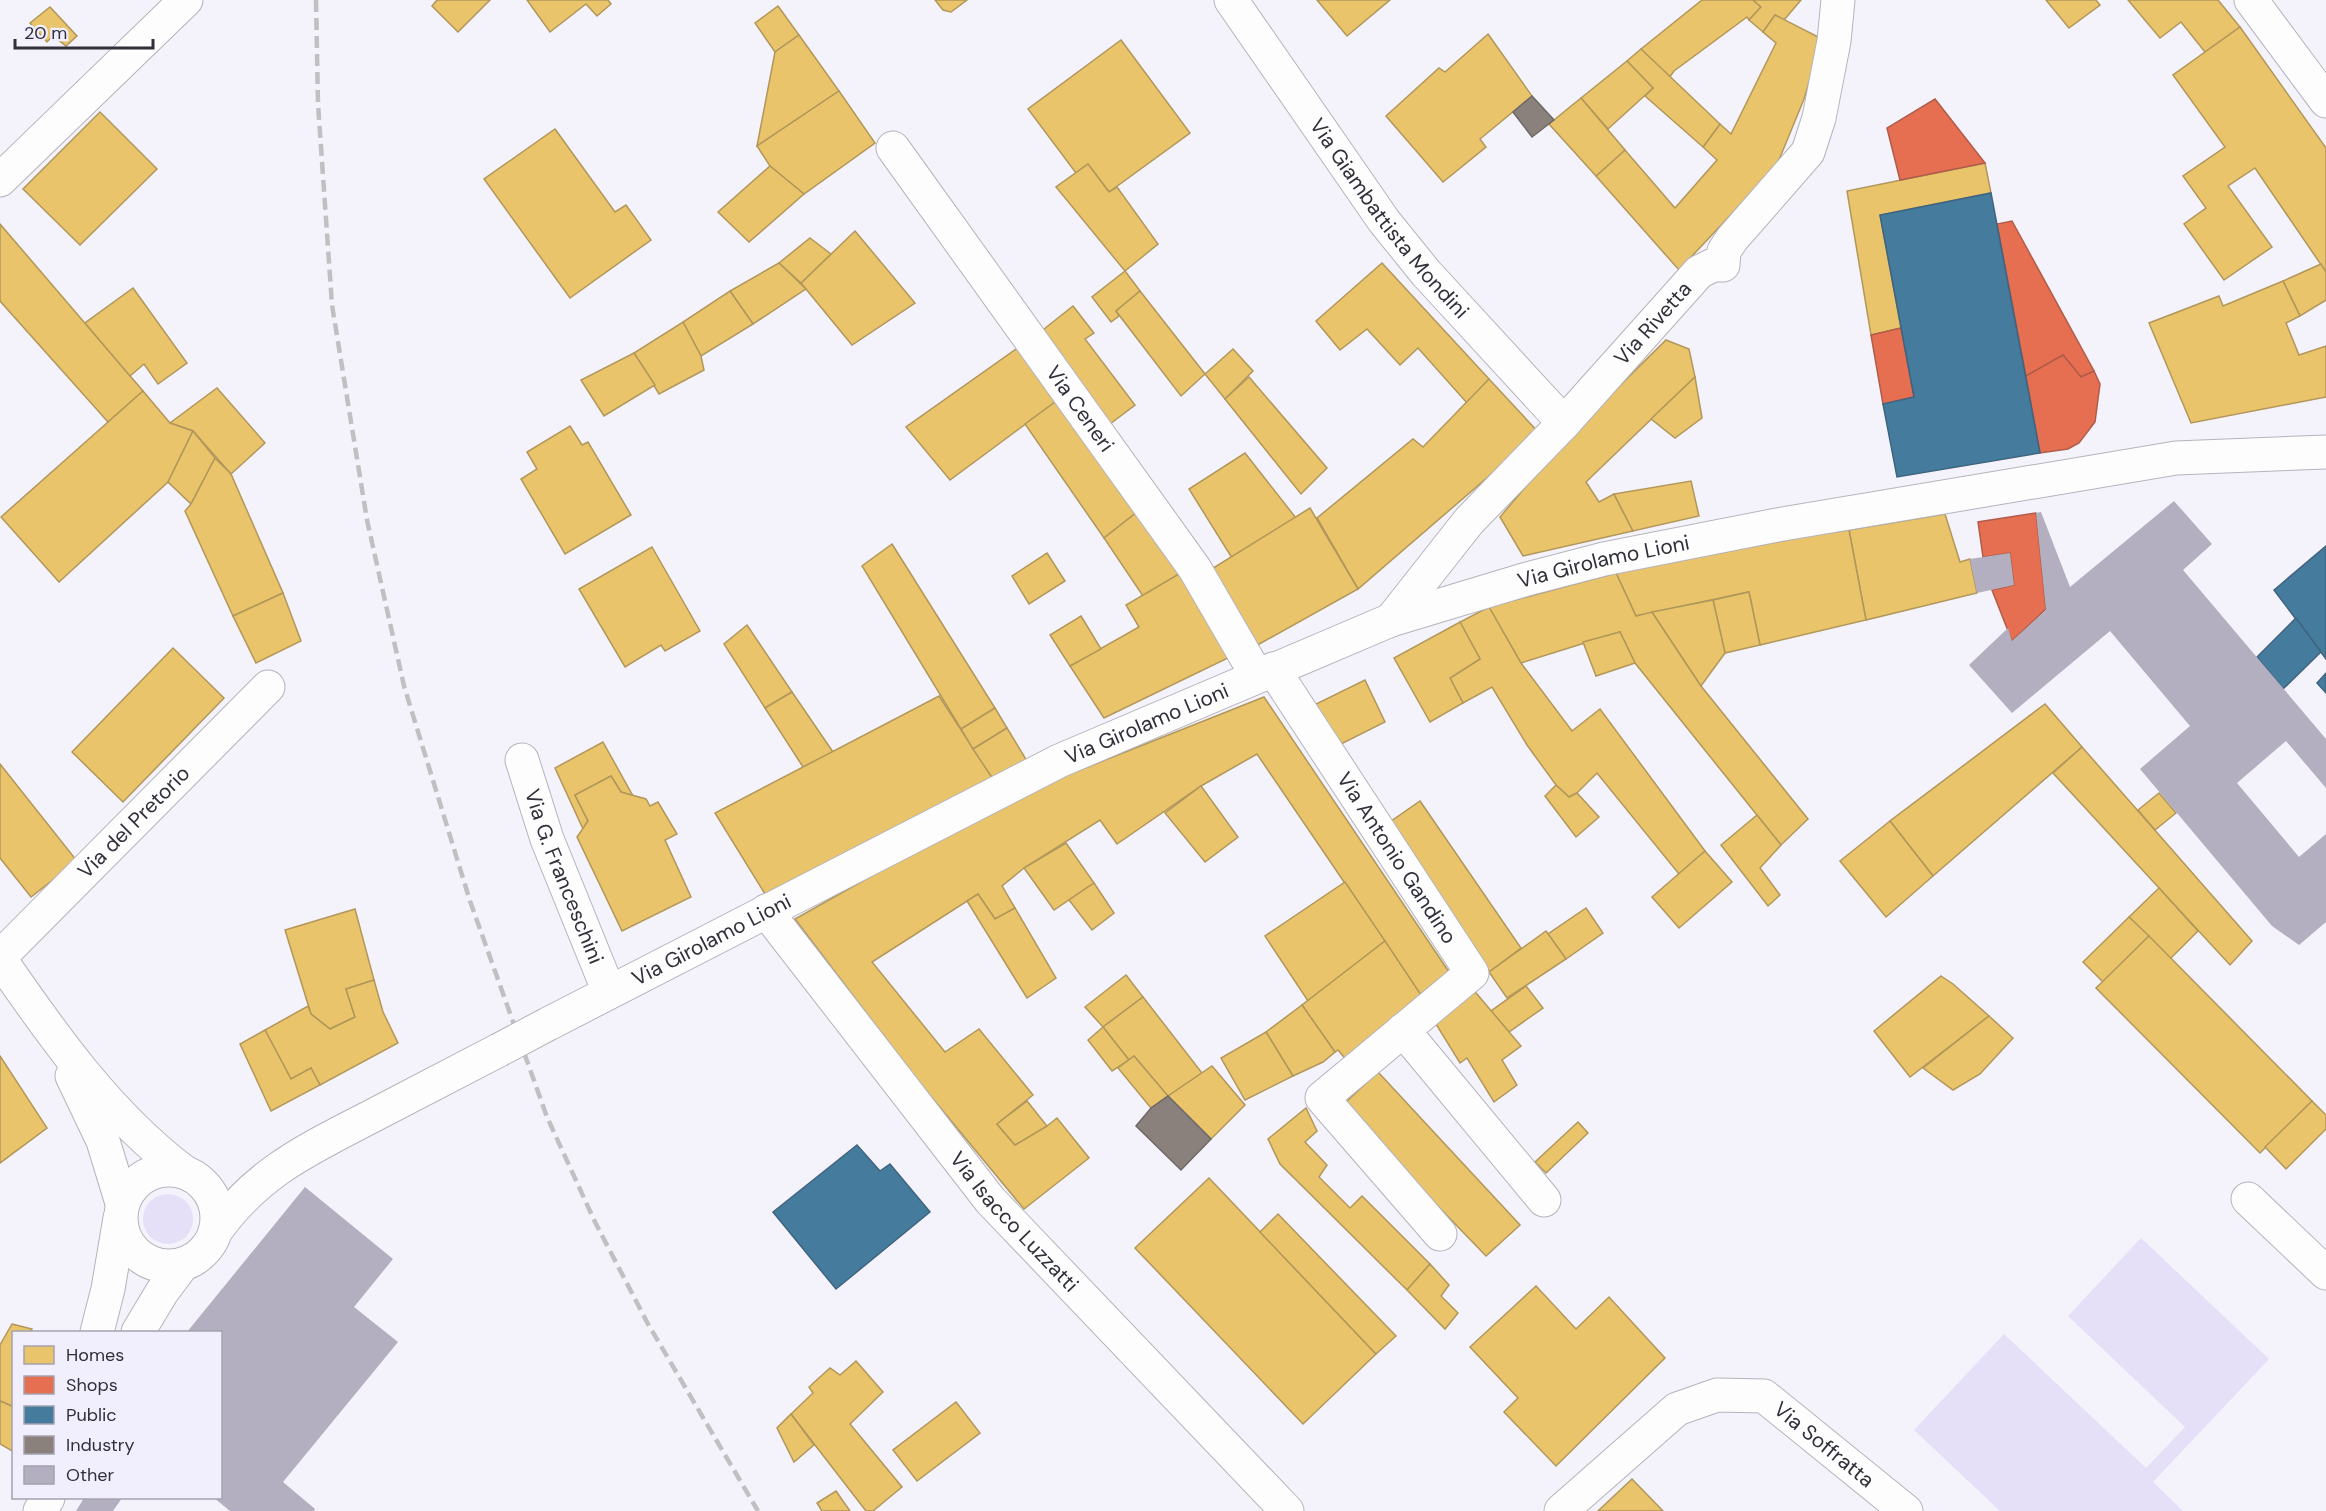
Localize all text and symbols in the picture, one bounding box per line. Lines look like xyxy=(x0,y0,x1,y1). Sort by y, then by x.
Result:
scale bar xyxy=(15,12,153,50)
text: 20 m xyxy=(24,21,67,45)
street label: Via Giambattista Mondini xyxy=(1303,113,1475,325)
street label: Via Rivetta xyxy=(1608,276,1698,371)
street label: Via Ceneri xyxy=(1040,360,1121,458)
street label: Via Girolamo Lioni xyxy=(1514,529,1692,595)
street label: Via Girolamo Lioni xyxy=(1060,677,1233,771)
street label: Via del Pretorio xyxy=(72,760,196,885)
street label: Via Antonio Gandino xyxy=(1330,767,1463,949)
street label: Via G. Franceschini xyxy=(518,786,610,968)
street label: Via Girolamo Lioni xyxy=(627,887,796,992)
street label: Via Isacco Luzzatti xyxy=(944,1146,1085,1298)
legend xyxy=(12,1331,222,1499)
text: Homes xyxy=(66,1343,124,1367)
text: Shops xyxy=(66,1373,118,1397)
street label: Via Soffratta xyxy=(1768,1395,1880,1494)
text: Public xyxy=(66,1403,117,1427)
text: Industry xyxy=(66,1433,135,1457)
text: Other xyxy=(66,1463,115,1487)

